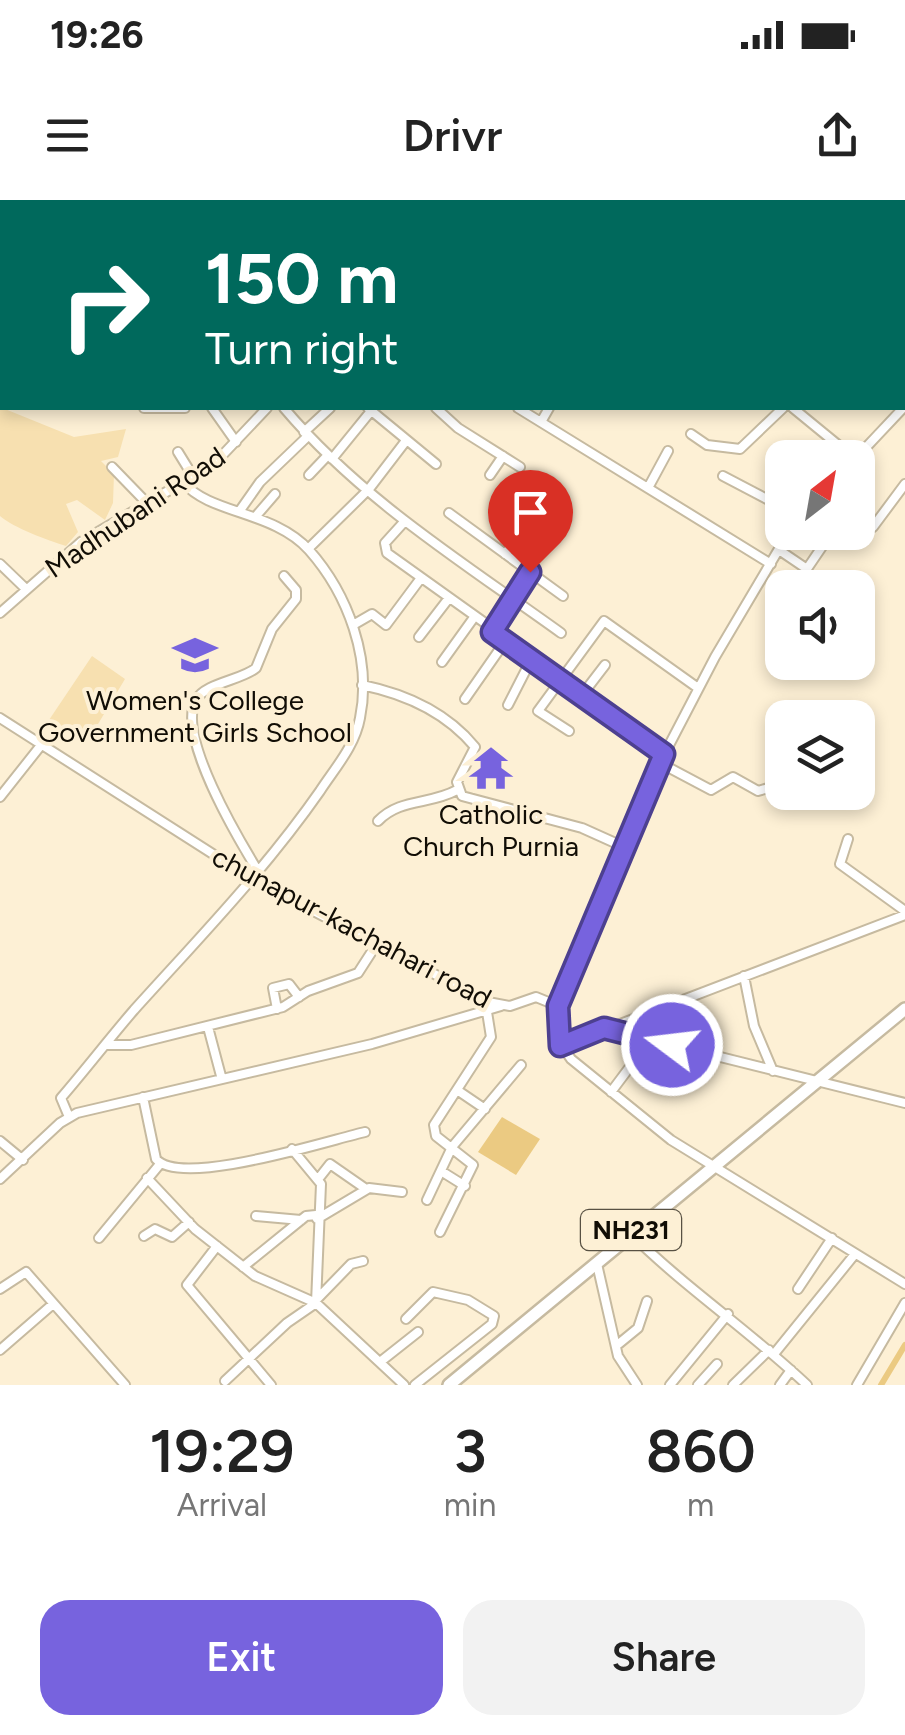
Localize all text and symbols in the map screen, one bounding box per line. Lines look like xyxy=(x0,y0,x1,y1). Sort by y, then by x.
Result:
text: 19:26 xyxy=(50,12,144,58)
icon: menu xyxy=(40,108,95,163)
text: Drivr xyxy=(403,108,502,162)
icon: share xyxy=(810,108,865,163)
text: 150 m xyxy=(205,236,398,321)
icon: right xyxy=(40,240,170,370)
text: Turn right xyxy=(205,321,398,375)
street label: Madhubani Road xyxy=(39,439,231,585)
north arrow xyxy=(765,440,875,550)
map controls xyxy=(765,440,875,810)
pin xyxy=(488,470,573,573)
icon: arrive xyxy=(503,485,558,540)
button: sound xyxy=(765,570,875,680)
school or university icon: Women's College Government Girls School xyxy=(171,631,219,679)
place label: Women's College Government Girls School xyxy=(38,683,352,749)
button: layers xyxy=(765,700,875,810)
temple icon: Catholic Church Purnia xyxy=(467,744,515,792)
place label: Catholic Church Purnia xyxy=(403,797,579,863)
street label: chunapur-kachahari road xyxy=(207,839,497,1015)
position arrow xyxy=(620,993,724,1097)
road number: NH231 xyxy=(581,1210,681,1250)
text: 19:29 xyxy=(149,1415,295,1487)
text: 3 xyxy=(454,1415,487,1487)
text: 860 xyxy=(646,1415,756,1487)
text: Arrival xyxy=(177,1486,267,1524)
text: min xyxy=(444,1486,496,1524)
text: m xyxy=(687,1486,714,1524)
button: Exit xyxy=(40,1600,443,1715)
button: Share xyxy=(463,1600,865,1715)

